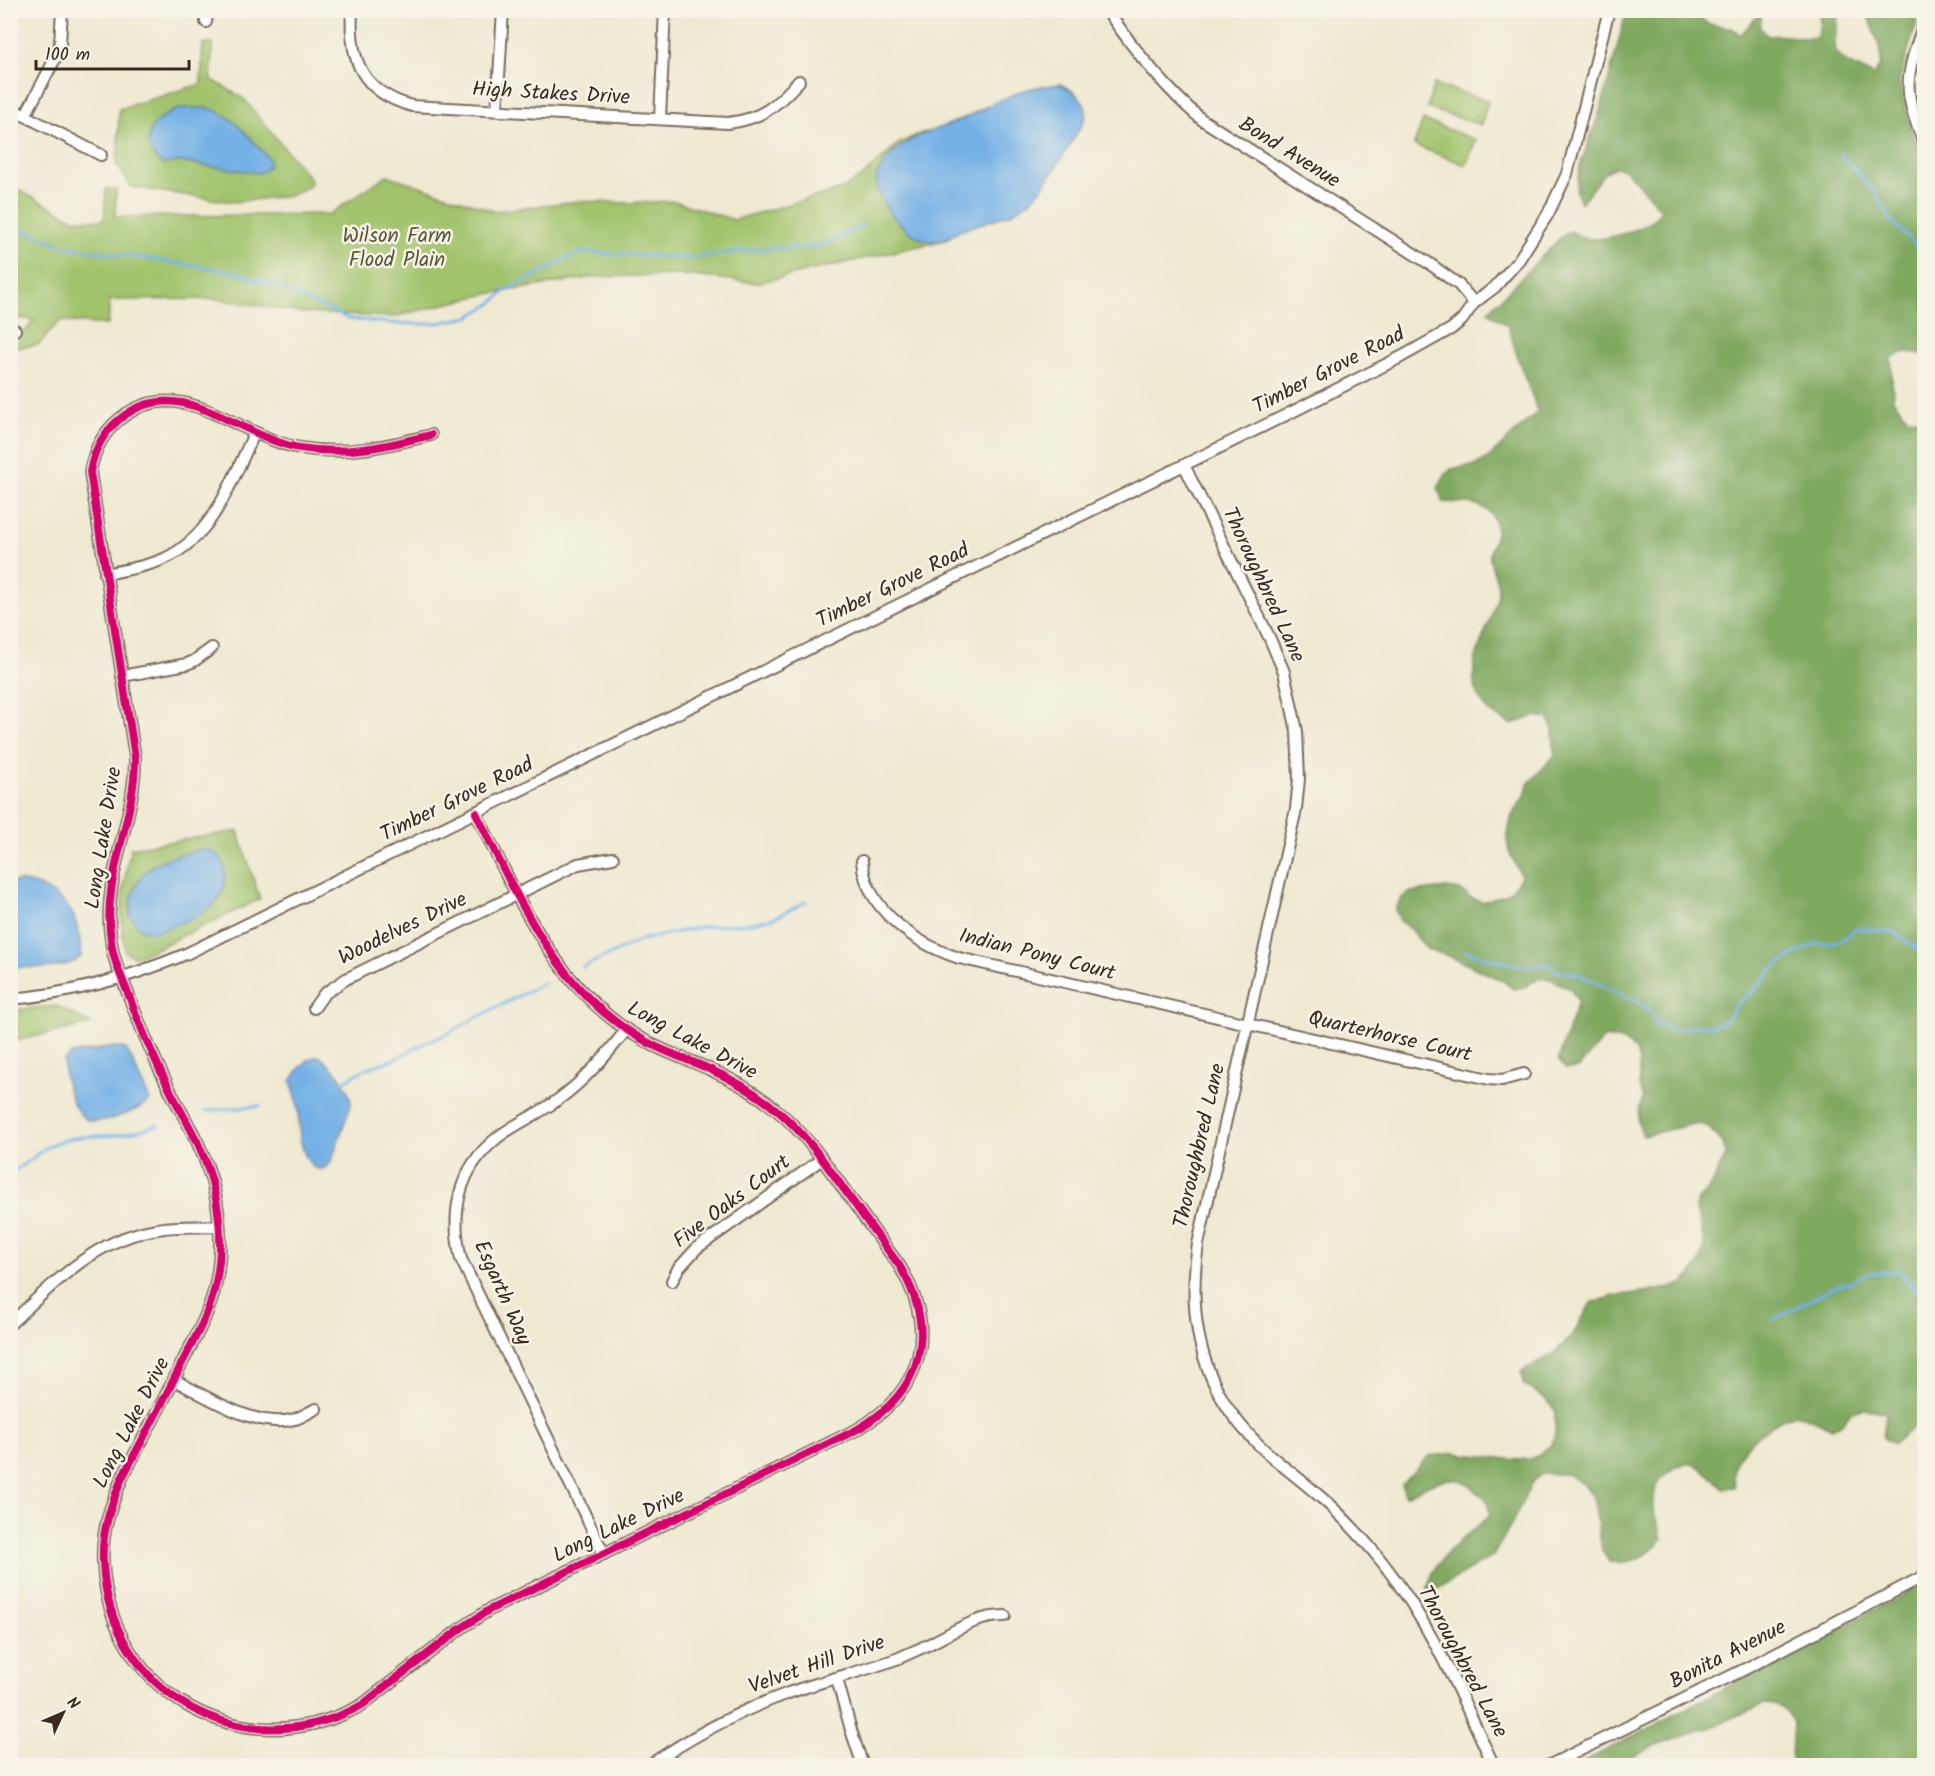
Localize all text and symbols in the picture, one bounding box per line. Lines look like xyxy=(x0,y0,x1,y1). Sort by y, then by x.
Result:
scale bar xyxy=(36,33,189,71)
text: 100 m xyxy=(45,41,90,70)
street label: High Stakes Drive xyxy=(471,73,631,115)
street label: Bond Avenue xyxy=(1232,109,1347,198)
park label: Wilson Farm Flood Plain xyxy=(342,220,452,277)
street label: Timber Grove Road xyxy=(1247,318,1411,424)
street label: Thoroughbred Lane xyxy=(1213,502,1314,669)
street label: Timber Grove Road xyxy=(811,534,976,637)
street label: Timber Grove Road xyxy=(375,748,540,851)
street label: Long Lake Drive xyxy=(76,764,132,911)
street label: Woodelves Drive xyxy=(333,883,474,975)
street label: Indian Pony Court xyxy=(955,920,1120,991)
street label: Long Lake Drive xyxy=(621,993,764,1089)
street label: Quarterhorse Court xyxy=(1305,1002,1476,1072)
street label: Thoroughbred Lane xyxy=(1165,1060,1235,1232)
street label: Five Oaks Court xyxy=(666,1146,798,1257)
street label: Esgarth Way xyxy=(464,1235,540,1351)
street label: Long Lake Drive xyxy=(85,1351,180,1494)
street label: Long Lake Drive xyxy=(547,1479,691,1572)
street label: Thoroughbred Lane xyxy=(1408,1580,1516,1744)
street label: Bonita Avenue xyxy=(1664,1611,1793,1699)
street label: Velvet Hill Drive xyxy=(744,1626,890,1704)
north arrow xyxy=(33,1683,93,1743)
text: N xyxy=(60,1691,85,1716)

